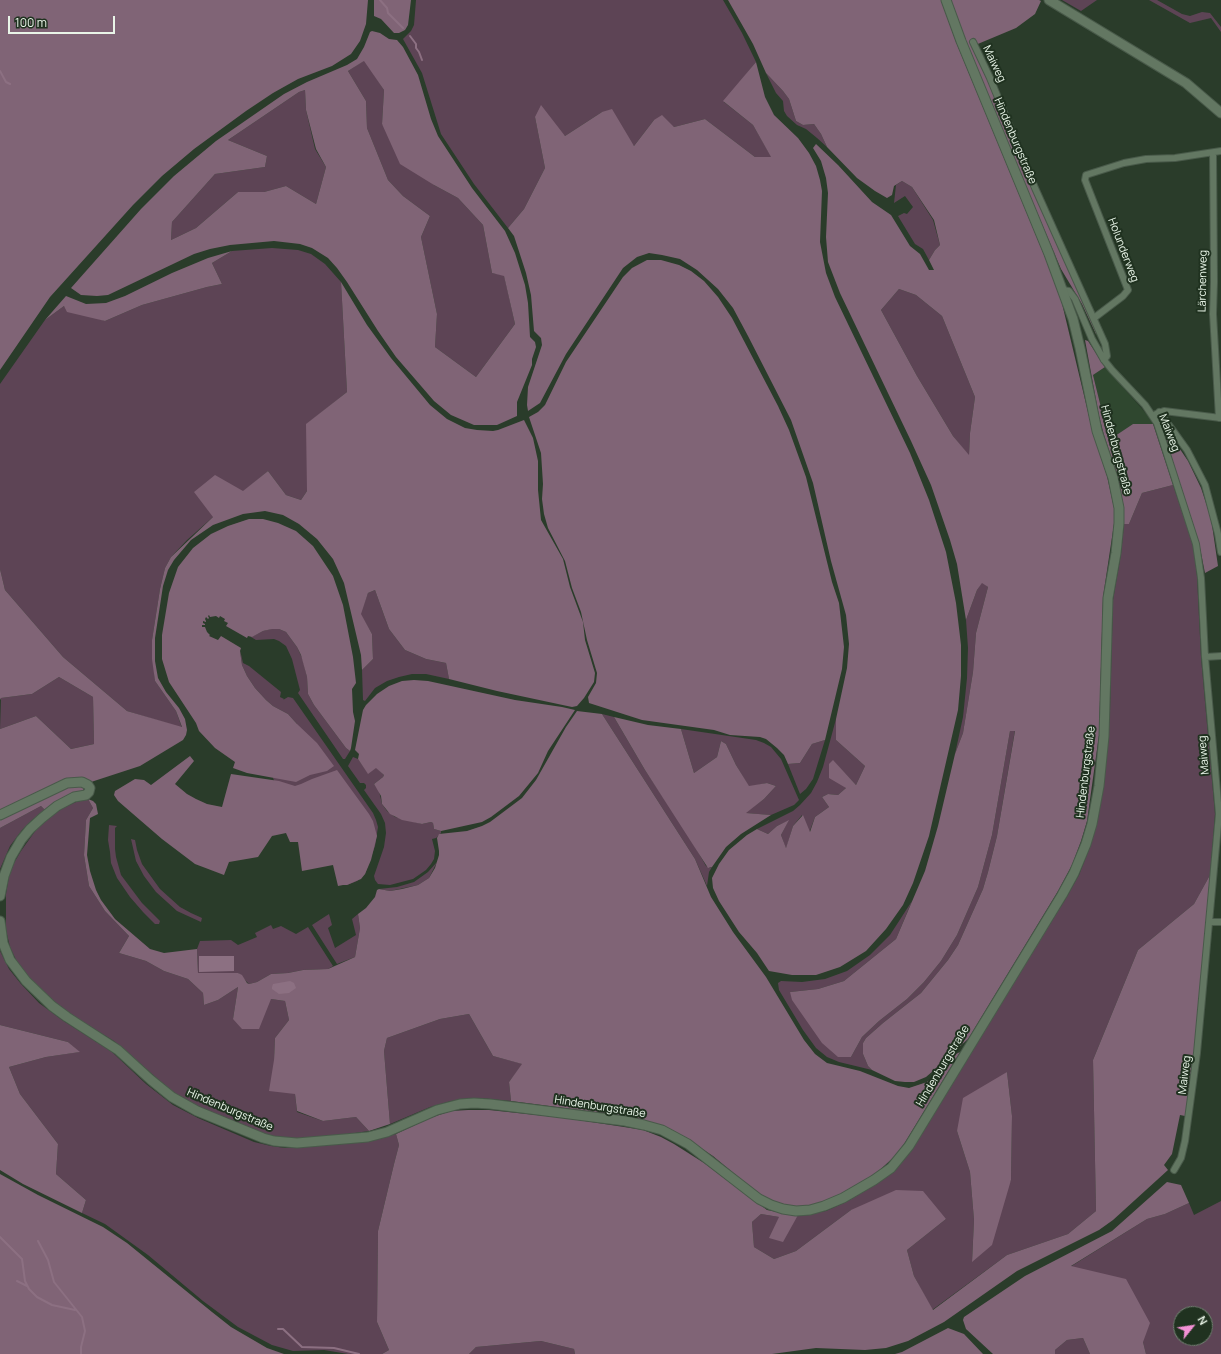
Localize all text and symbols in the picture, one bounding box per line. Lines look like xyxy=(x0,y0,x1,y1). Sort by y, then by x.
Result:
scale bar xyxy=(10,8,117,34)
text: 100 m xyxy=(15,14,47,31)
street label: Maiweg xyxy=(980,43,1008,85)
street label: Hindenburgstraße xyxy=(991,96,1039,186)
street label: Holunderweg xyxy=(1105,216,1141,284)
street label: Lärchenweg xyxy=(1196,250,1210,312)
street label: Hindenburgstraße xyxy=(1098,404,1134,496)
street label: Maiweg xyxy=(1156,412,1182,454)
street label: Hindenburgstraße xyxy=(1074,725,1098,819)
street label: Maiweg xyxy=(1196,735,1212,775)
street label: Hindenburgstraße xyxy=(914,1023,972,1109)
street label: Maiweg xyxy=(1176,1055,1194,1095)
street label: Hindenburgstraße xyxy=(185,1086,275,1134)
street label: Hindenburgstraße xyxy=(553,1093,647,1121)
north arrow xyxy=(1173,1306,1213,1346)
text: N xyxy=(1194,1313,1211,1327)

